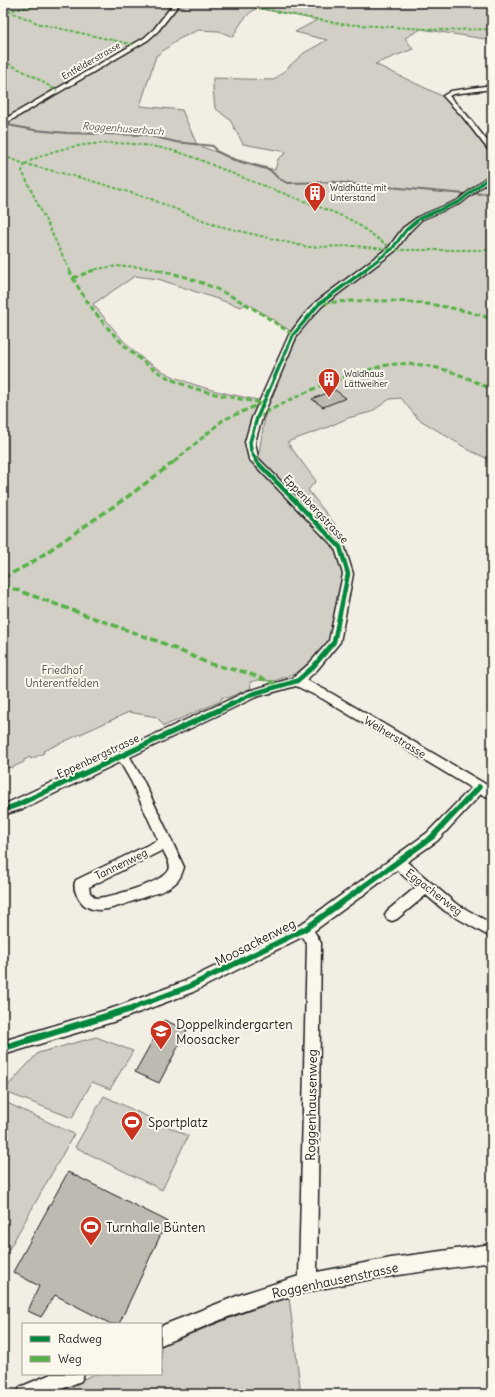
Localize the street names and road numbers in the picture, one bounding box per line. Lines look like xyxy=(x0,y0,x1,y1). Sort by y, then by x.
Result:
street label: Entfelderstrasse xyxy=(60,39,122,82)
street label: Eppenbergstrasse xyxy=(281,472,352,546)
street label: Weiherstrasse xyxy=(361,713,429,761)
street label: Eppenbergstrasse xyxy=(55,731,141,781)
street label: Tannenweg xyxy=(92,845,150,883)
street label: Eggacherweg xyxy=(403,866,465,918)
street label: Moosackerweg xyxy=(212,915,298,970)
street label: Roggenhausenweg xyxy=(302,1049,321,1161)
street label: Roggenhausenstrasse xyxy=(270,1259,400,1302)

